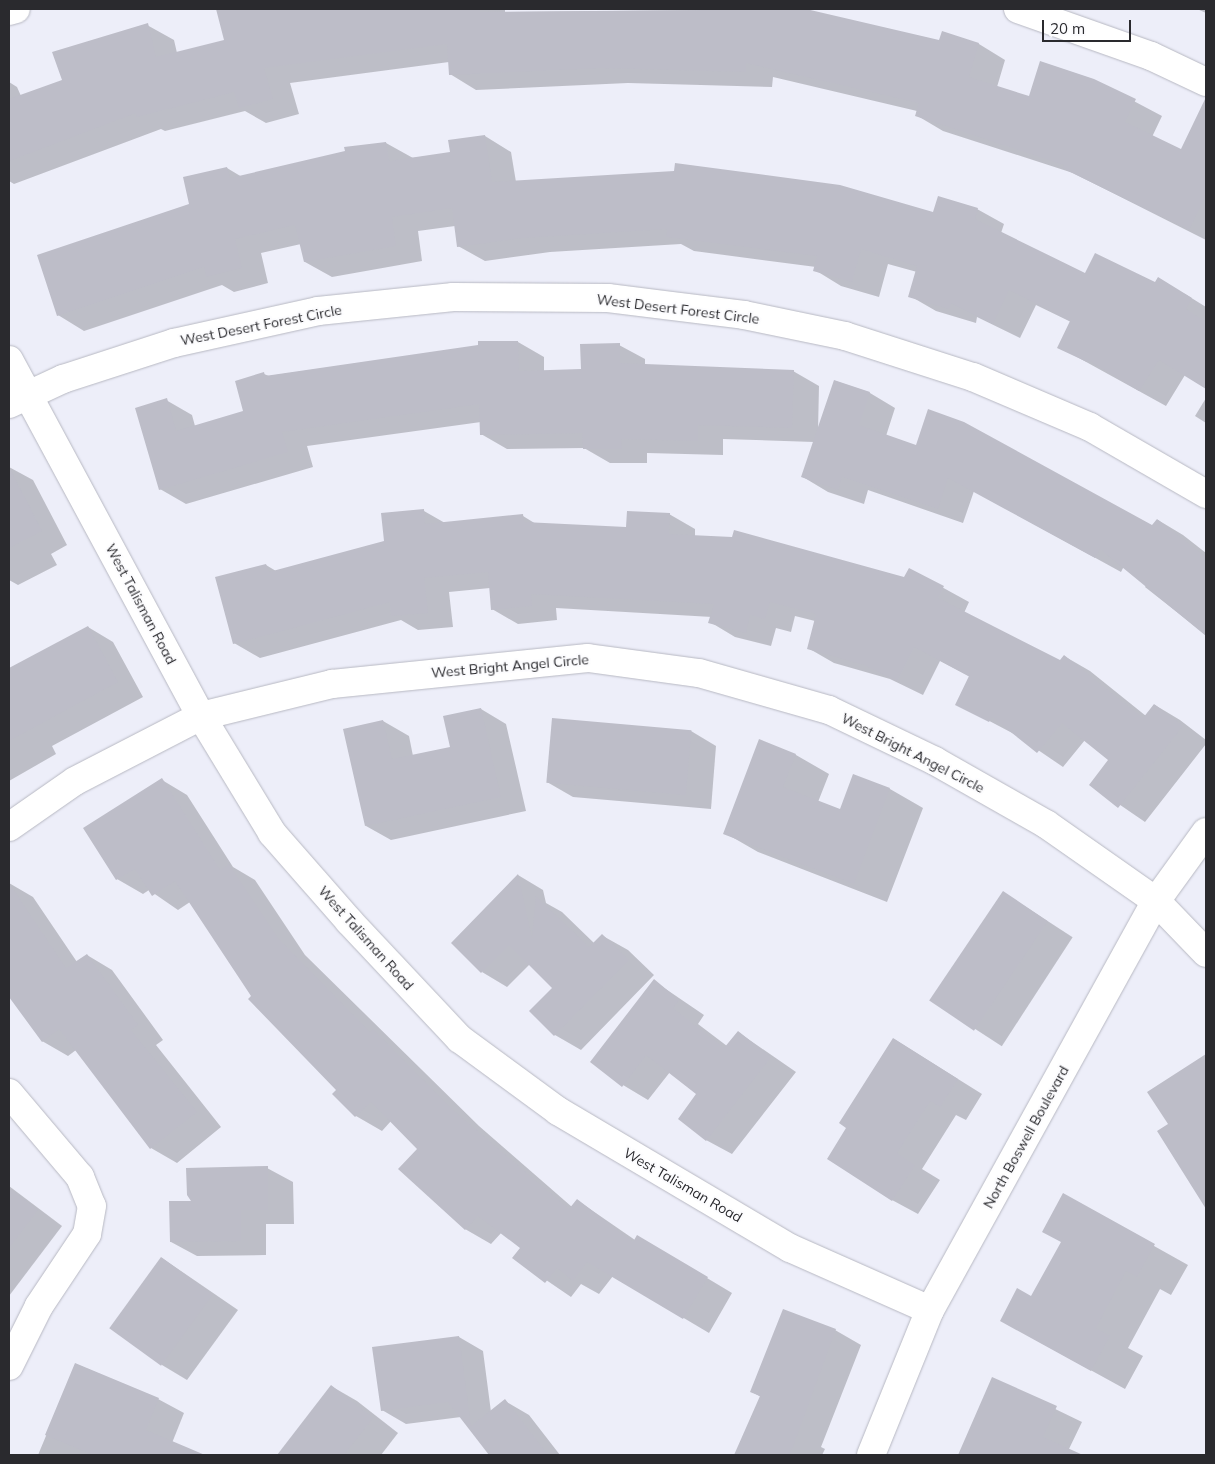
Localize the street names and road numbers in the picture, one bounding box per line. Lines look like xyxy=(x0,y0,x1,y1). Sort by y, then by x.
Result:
street label: West Desert Forest Circle xyxy=(596,291,760,327)
street label: West Desert Forest Circle xyxy=(179,301,343,349)
street label: West Talisman Road xyxy=(102,541,180,667)
street label: West Bright Angel Circle xyxy=(430,651,590,681)
street label: West Bright Angel Circle xyxy=(839,710,987,796)
street label: West Talisman Road xyxy=(315,883,417,993)
street label: North Boswell Boulevard xyxy=(980,1063,1072,1211)
street label: West Talisman Road xyxy=(621,1144,745,1226)

